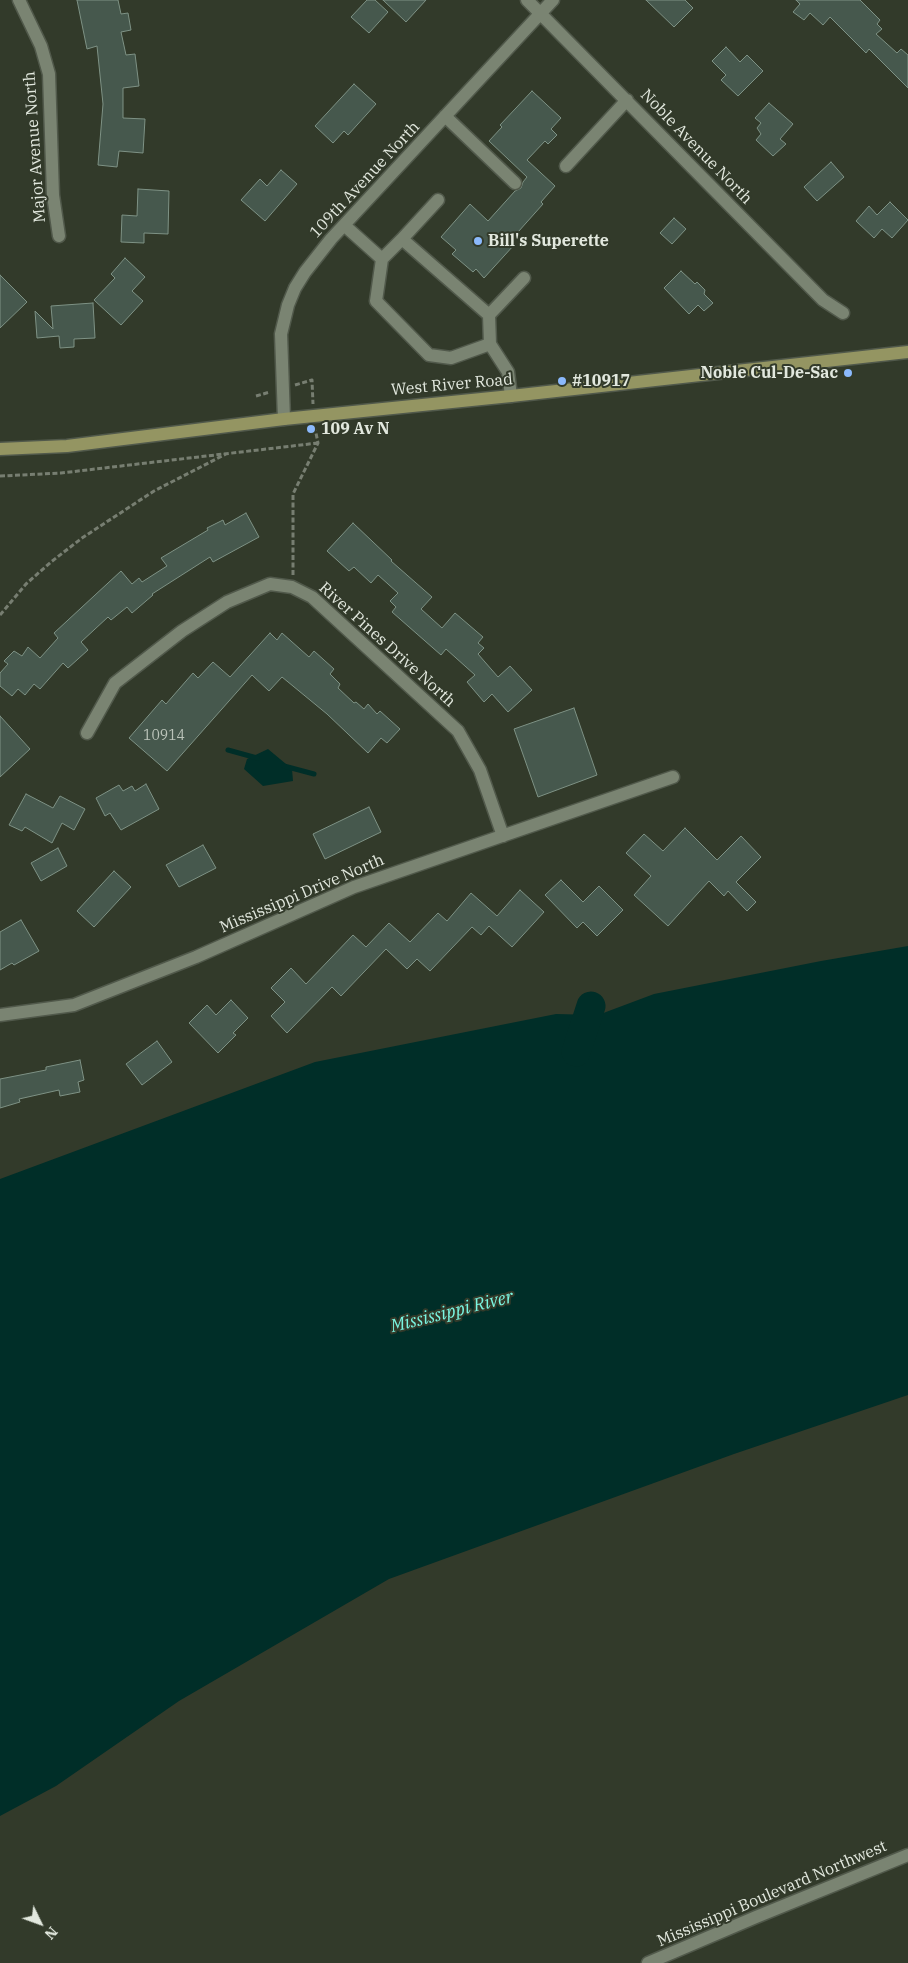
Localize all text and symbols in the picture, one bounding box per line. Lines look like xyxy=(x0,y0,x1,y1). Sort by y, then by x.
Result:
street label: Major Avenue North xyxy=(20,71,50,223)
street label: Noble Avenue North xyxy=(636,86,756,208)
street label: 109th Avenue North xyxy=(306,118,424,242)
place label: Bill's Superette xyxy=(488,231,609,251)
marker: Bill's Superette xyxy=(472,235,484,247)
place label: Noble Cul-De-Sac xyxy=(701,363,838,383)
marker: Noble Cul-De-Sac xyxy=(842,367,854,379)
street label: West River Road xyxy=(390,370,514,400)
place label: #10917 xyxy=(572,371,630,391)
marker: #10917 xyxy=(556,375,568,387)
place label: 109 Av N xyxy=(321,419,390,439)
marker: 109 Av N xyxy=(305,423,317,435)
street label: River Pines Drive North xyxy=(315,579,459,711)
house number: 10914 xyxy=(143,728,185,744)
street label: Mississippi Drive North xyxy=(217,851,387,937)
water label: Mississippi River xyxy=(388,1286,516,1338)
street label: Mississippi Boulevard Northwest xyxy=(654,1837,890,1951)
north arrow xyxy=(15,1898,65,1948)
text: N xyxy=(41,1923,62,1943)

